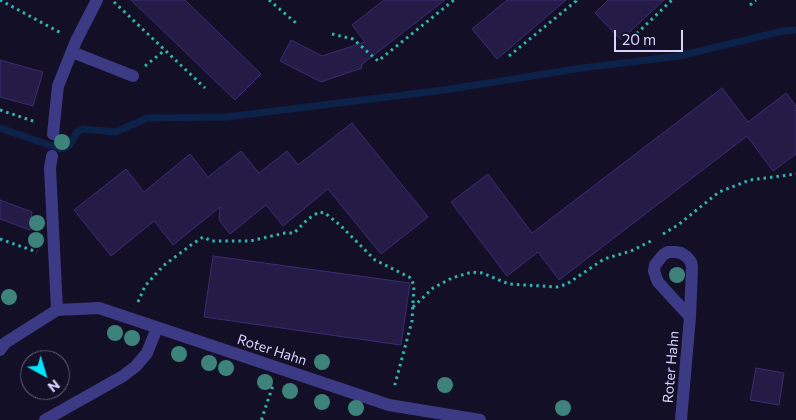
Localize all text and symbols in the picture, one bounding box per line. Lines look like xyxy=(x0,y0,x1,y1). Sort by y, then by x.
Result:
scale bar xyxy=(616,20,685,52)
text: 20 m xyxy=(622,30,656,48)
street label: Roter Hahn xyxy=(659,330,683,404)
street label: Roter Hahn xyxy=(235,331,309,369)
north arrow xyxy=(20,350,70,400)
text: N xyxy=(45,376,64,396)

